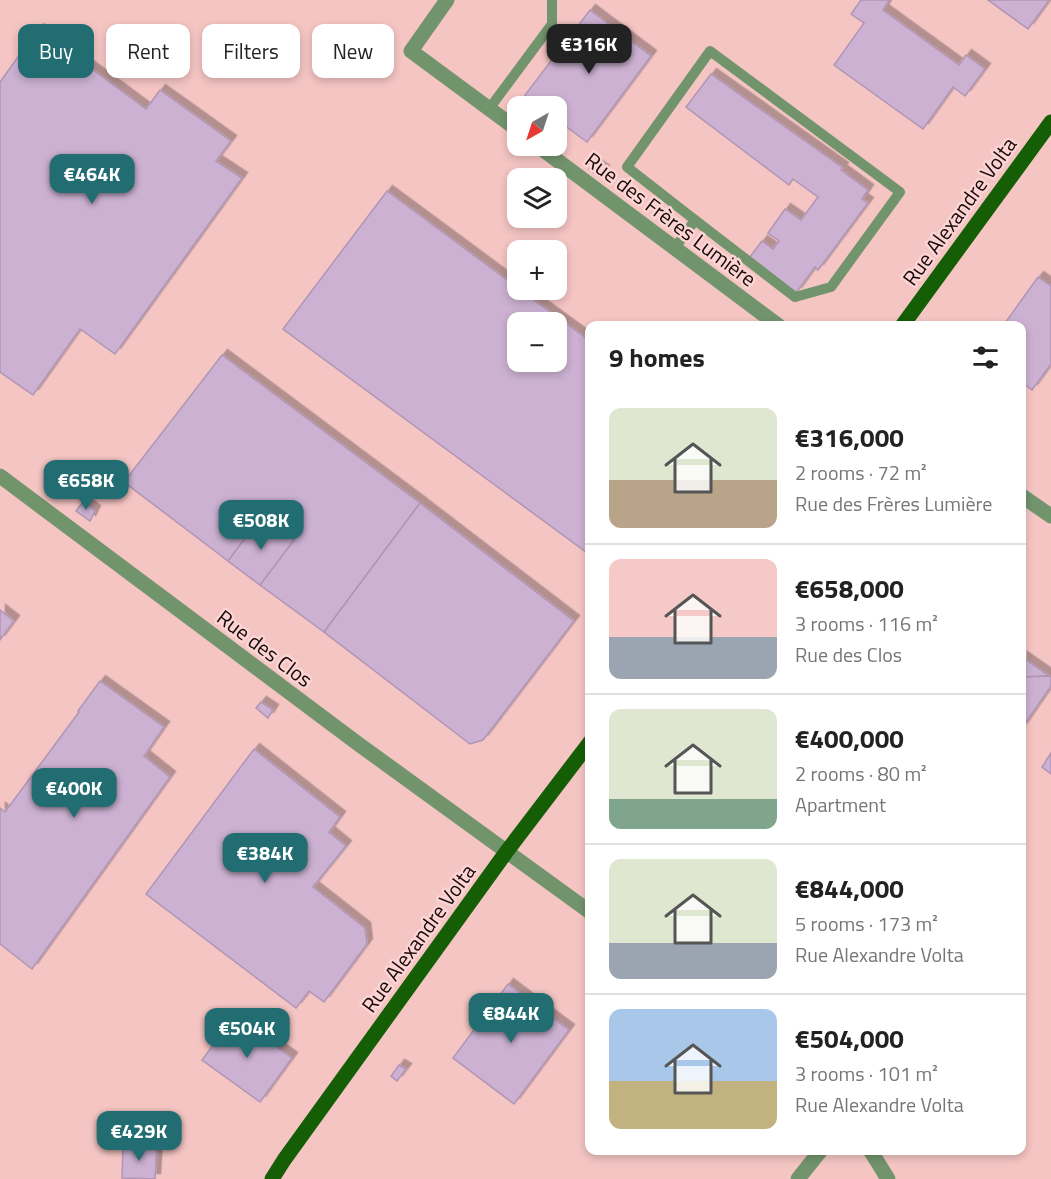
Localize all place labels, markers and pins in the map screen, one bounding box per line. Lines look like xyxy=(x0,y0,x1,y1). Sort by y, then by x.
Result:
pin: €316K xyxy=(547,24,631,75)
pin: €464K xyxy=(50,154,134,205)
pin: €658K xyxy=(44,460,128,511)
pin: €508K xyxy=(219,500,303,551)
pin: €400K xyxy=(32,768,116,819)
pin: €384K xyxy=(223,833,307,884)
pin: €844K xyxy=(469,993,553,1044)
pin: €504K xyxy=(205,1008,289,1059)
pin: €429K xyxy=(97,1111,181,1162)

